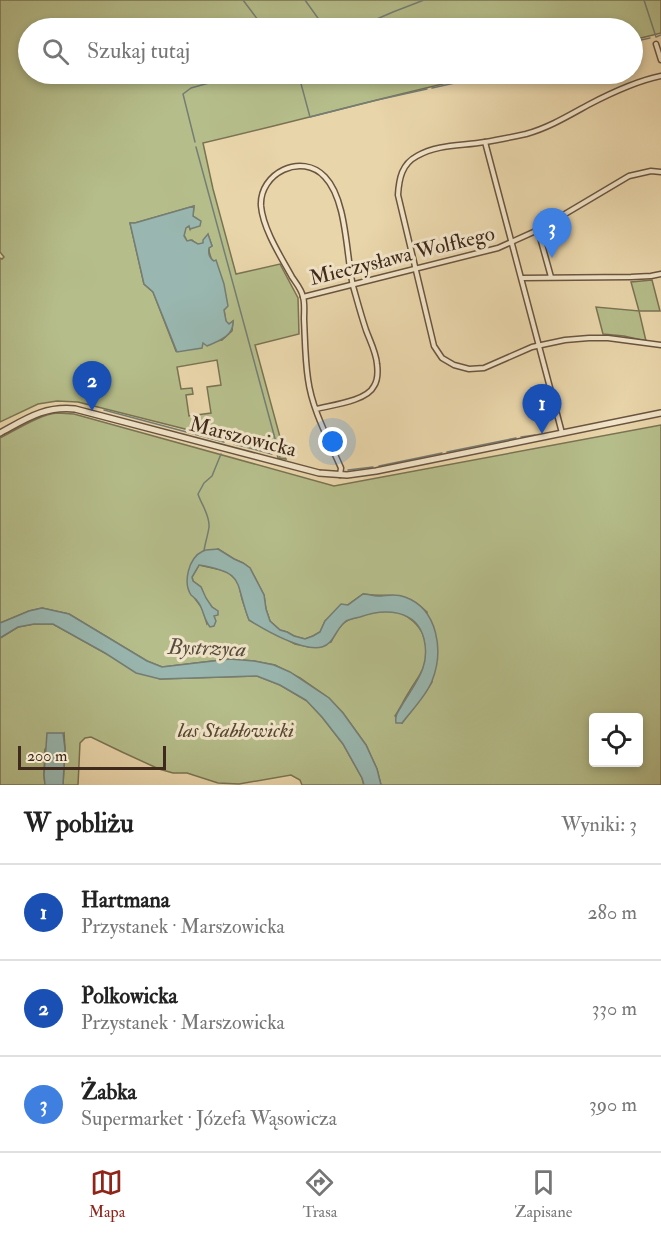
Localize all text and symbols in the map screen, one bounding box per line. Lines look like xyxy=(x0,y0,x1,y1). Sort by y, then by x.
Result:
search box xyxy=(18,18,643,84)
icon: search xyxy=(39,35,72,68)
text: Szukaj tutaj xyxy=(87,37,190,65)
pin: 3 xyxy=(532,208,572,258)
street label: Mieczysława Wolfkego xyxy=(307,220,497,292)
pin: 2 xyxy=(72,362,112,411)
pin: 1 xyxy=(522,384,562,434)
street label: Marszowicka xyxy=(187,411,300,463)
your location xyxy=(318,427,347,456)
water label: Bystrzyca xyxy=(166,633,247,663)
map controls xyxy=(589,713,643,767)
button: locate xyxy=(589,713,643,767)
park label: las Stabłowicki xyxy=(177,717,294,744)
scale bar xyxy=(18,743,166,770)
text: 200 m xyxy=(27,746,67,766)
text: W pobliżu xyxy=(24,808,134,840)
text: Wyniki: 3 xyxy=(561,812,637,837)
text: Hartmana xyxy=(81,886,170,914)
text: 1 xyxy=(40,900,47,925)
text: 280 m xyxy=(587,900,637,925)
text: Przystanek · Marszowicka xyxy=(81,914,285,939)
text: Polkowicka xyxy=(81,982,178,1010)
text: 2 xyxy=(38,996,49,1021)
text: 330 m xyxy=(592,996,637,1021)
text: Przystanek · Marszowicka xyxy=(81,1010,285,1035)
text: Żabka xyxy=(81,1078,137,1106)
text: 3 xyxy=(40,1092,47,1117)
text: 390 m xyxy=(589,1092,637,1117)
text: Supermarket · Józefa Wąsowicza xyxy=(81,1106,337,1131)
tab: Mapa xyxy=(89,1166,125,1222)
tab: Trasa xyxy=(303,1166,337,1222)
tab: Zapisane xyxy=(515,1166,572,1222)

